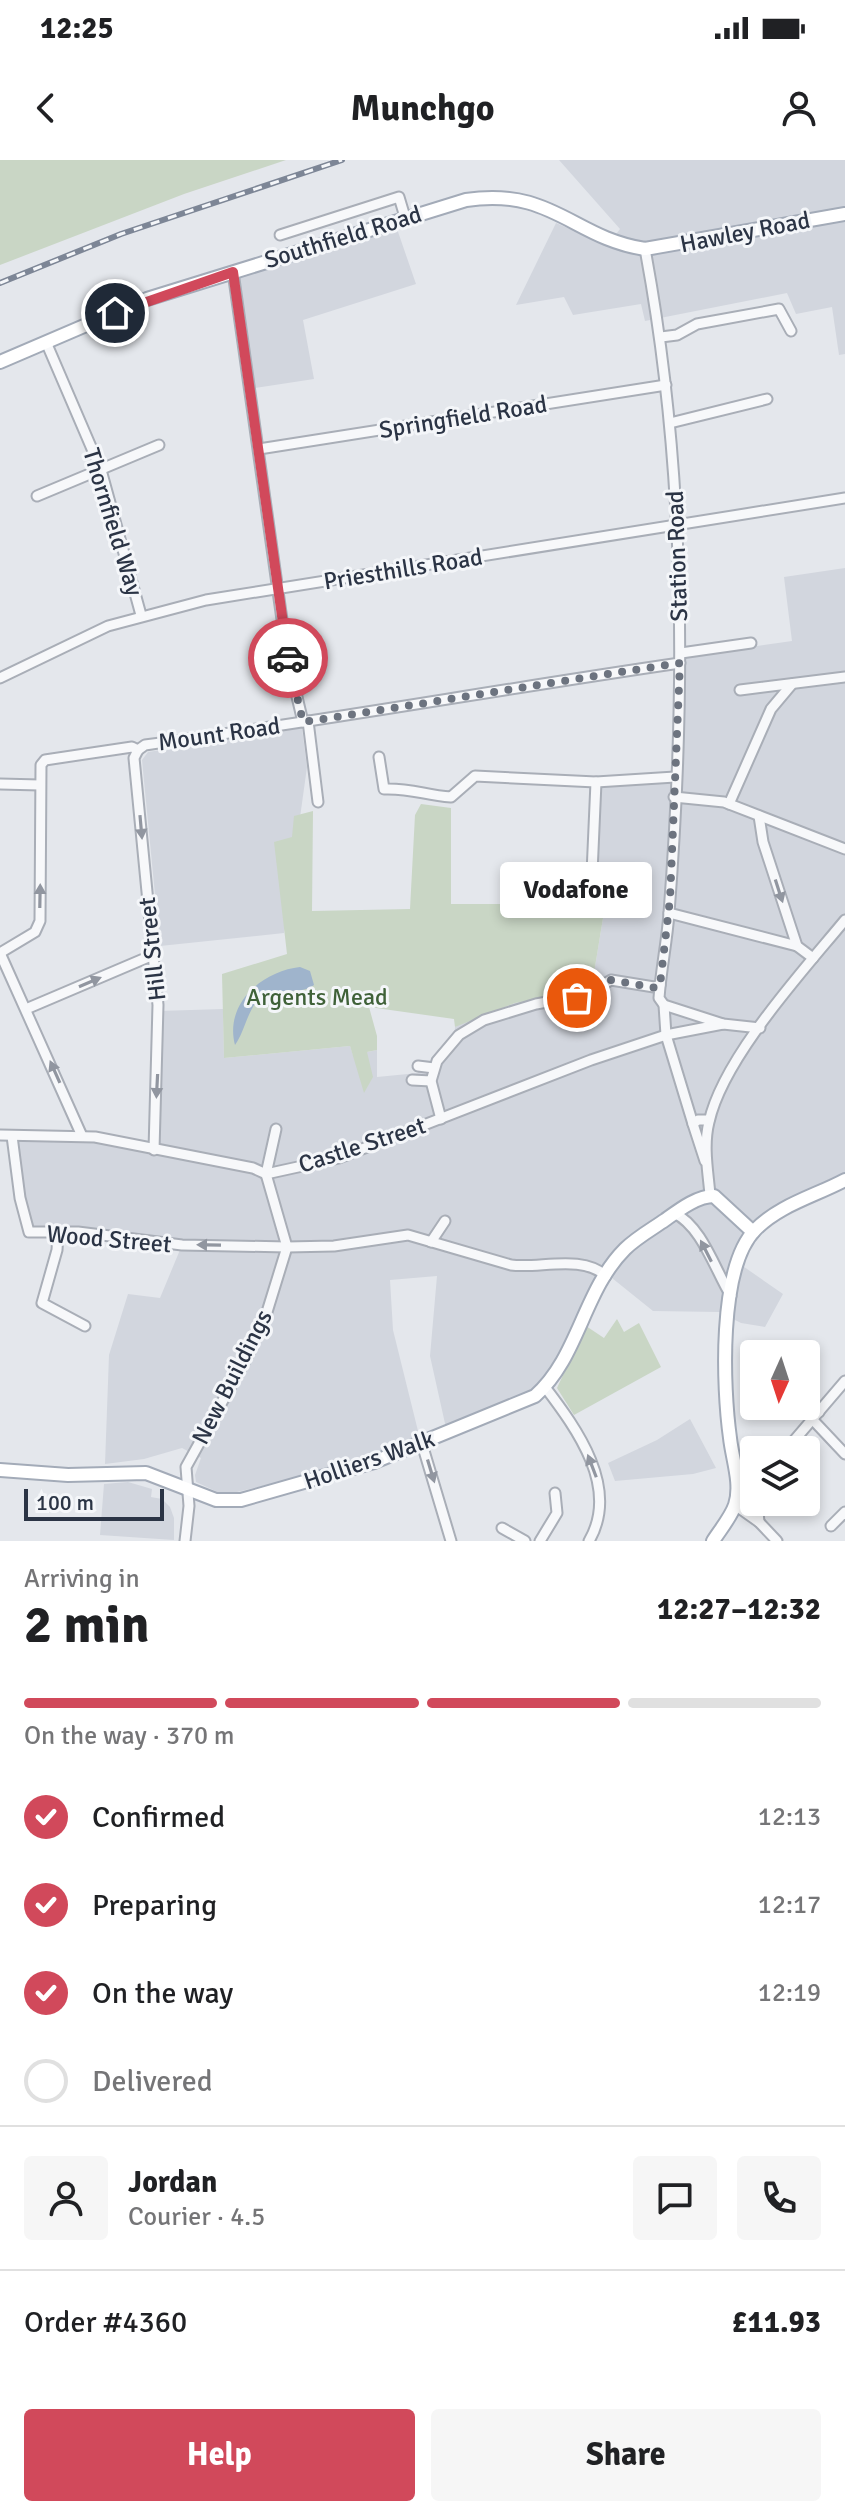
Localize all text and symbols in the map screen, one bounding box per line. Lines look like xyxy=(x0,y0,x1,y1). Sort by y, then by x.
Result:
text: 12:25 xyxy=(40,10,114,47)
icon: back xyxy=(24,86,68,130)
text: Munchgo xyxy=(350,86,495,131)
icon: person xyxy=(777,86,821,130)
street label: Southfield Road xyxy=(261,199,425,275)
street label: Hawley Road xyxy=(677,205,813,259)
pin xyxy=(81,279,149,347)
icon: home xyxy=(93,291,137,335)
street label: Springfield Road xyxy=(377,389,549,445)
street label: Thornfield Way xyxy=(76,445,150,599)
street label: Station Road xyxy=(660,490,694,622)
street label: Priesthills Road xyxy=(321,542,485,596)
courier xyxy=(248,618,328,698)
icon: car xyxy=(266,636,310,680)
street label: Mount Road xyxy=(156,711,282,757)
one-way arrow xyxy=(135,815,148,840)
callout: Vodafone xyxy=(501,862,653,918)
text: Vodafone xyxy=(523,874,629,906)
one-way arrow xyxy=(773,879,786,903)
one-way arrow xyxy=(34,883,46,908)
street label: Hill Street xyxy=(132,896,172,1002)
pin xyxy=(543,964,611,1032)
one-way arrow xyxy=(78,976,102,989)
icon: bag xyxy=(555,976,599,1020)
park label: Argents Mead xyxy=(246,982,388,1012)
one-way arrow xyxy=(48,1060,61,1084)
one-way arrow xyxy=(151,1074,164,1099)
street label: Castle Street xyxy=(295,1110,429,1180)
street label: Wood Street xyxy=(45,1219,173,1259)
one-way arrow xyxy=(196,1239,221,1251)
one-way arrow xyxy=(699,1240,712,1263)
street label: New Buildings xyxy=(185,1305,279,1449)
north arrow xyxy=(740,1340,820,1420)
map controls xyxy=(740,1340,820,1516)
street label: Holliers Walk xyxy=(300,1424,438,1496)
button: layers xyxy=(740,1436,820,1516)
one-way arrow xyxy=(586,1454,599,1478)
one-way arrow xyxy=(426,1460,438,1484)
scale bar xyxy=(24,1485,164,1521)
text: 100 m xyxy=(36,1489,94,1516)
text: Arriving in xyxy=(24,1563,140,1595)
text: 12:27–12:32 xyxy=(657,1591,821,1628)
text: 2 min xyxy=(24,1593,150,1657)
text: On the way · 370 m xyxy=(24,1720,234,1752)
icon: check xyxy=(24,1795,68,1839)
text: Confirmed xyxy=(92,1799,225,1836)
text: 12:13 xyxy=(758,1801,821,1833)
icon: check xyxy=(24,1883,68,1927)
text: Preparing xyxy=(92,1887,217,1924)
text: 12:17 xyxy=(758,1889,821,1921)
icon: check xyxy=(24,1971,68,2015)
text: On the way xyxy=(92,1975,233,2012)
text: 12:19 xyxy=(758,1977,821,2009)
text: Delivered xyxy=(92,2063,213,2100)
button: person xyxy=(24,2156,108,2240)
button: chat xyxy=(633,2156,717,2240)
button: phone xyxy=(737,2156,821,2240)
text: Jordan xyxy=(128,2164,217,2201)
text: Courier · 4.5 xyxy=(128,2201,265,2233)
text: Order #4360 xyxy=(24,2304,187,2341)
text: £11.93 xyxy=(731,2304,821,2341)
button: Help xyxy=(24,2409,415,2501)
button: Share xyxy=(431,2409,821,2501)

